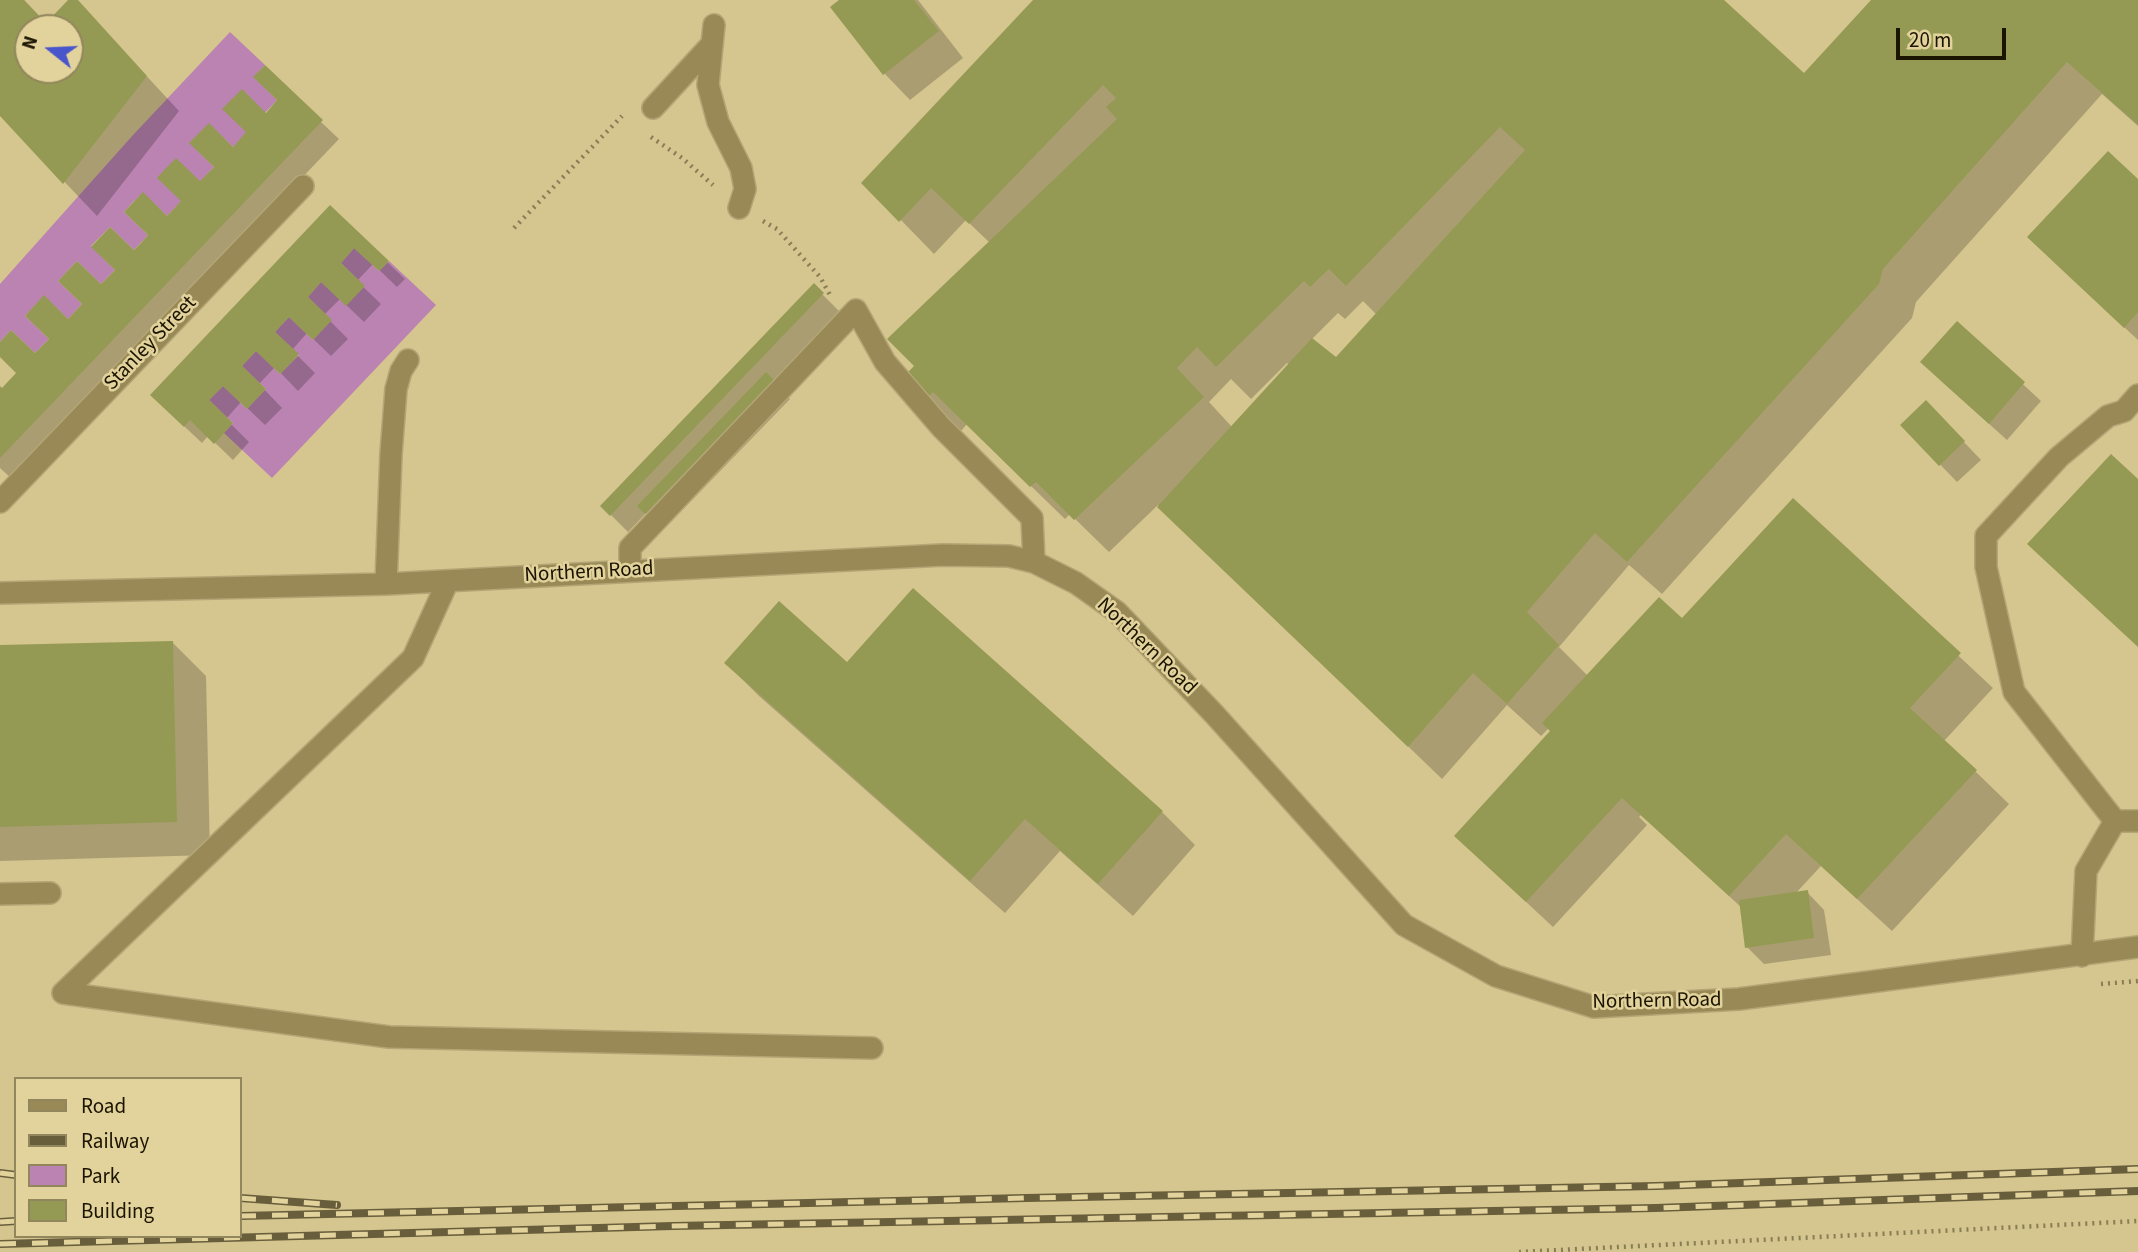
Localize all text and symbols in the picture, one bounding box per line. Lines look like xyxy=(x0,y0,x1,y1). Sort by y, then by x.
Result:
north arrow xyxy=(14,14,84,84)
scale bar xyxy=(1900,14,2010,58)
text: 20 m xyxy=(1909,25,1951,55)
text: N xyxy=(16,33,45,53)
street label: Stanley Street xyxy=(100,291,202,397)
street label: Northern Road xyxy=(524,557,654,589)
street label: Northern Road xyxy=(1091,593,1201,701)
street label: Northern Road xyxy=(1592,988,1722,1016)
legend xyxy=(14,1077,242,1238)
text: Road xyxy=(81,1091,126,1121)
text: Railway xyxy=(81,1126,149,1156)
text: Park xyxy=(81,1161,120,1191)
text: Building xyxy=(81,1196,154,1226)

